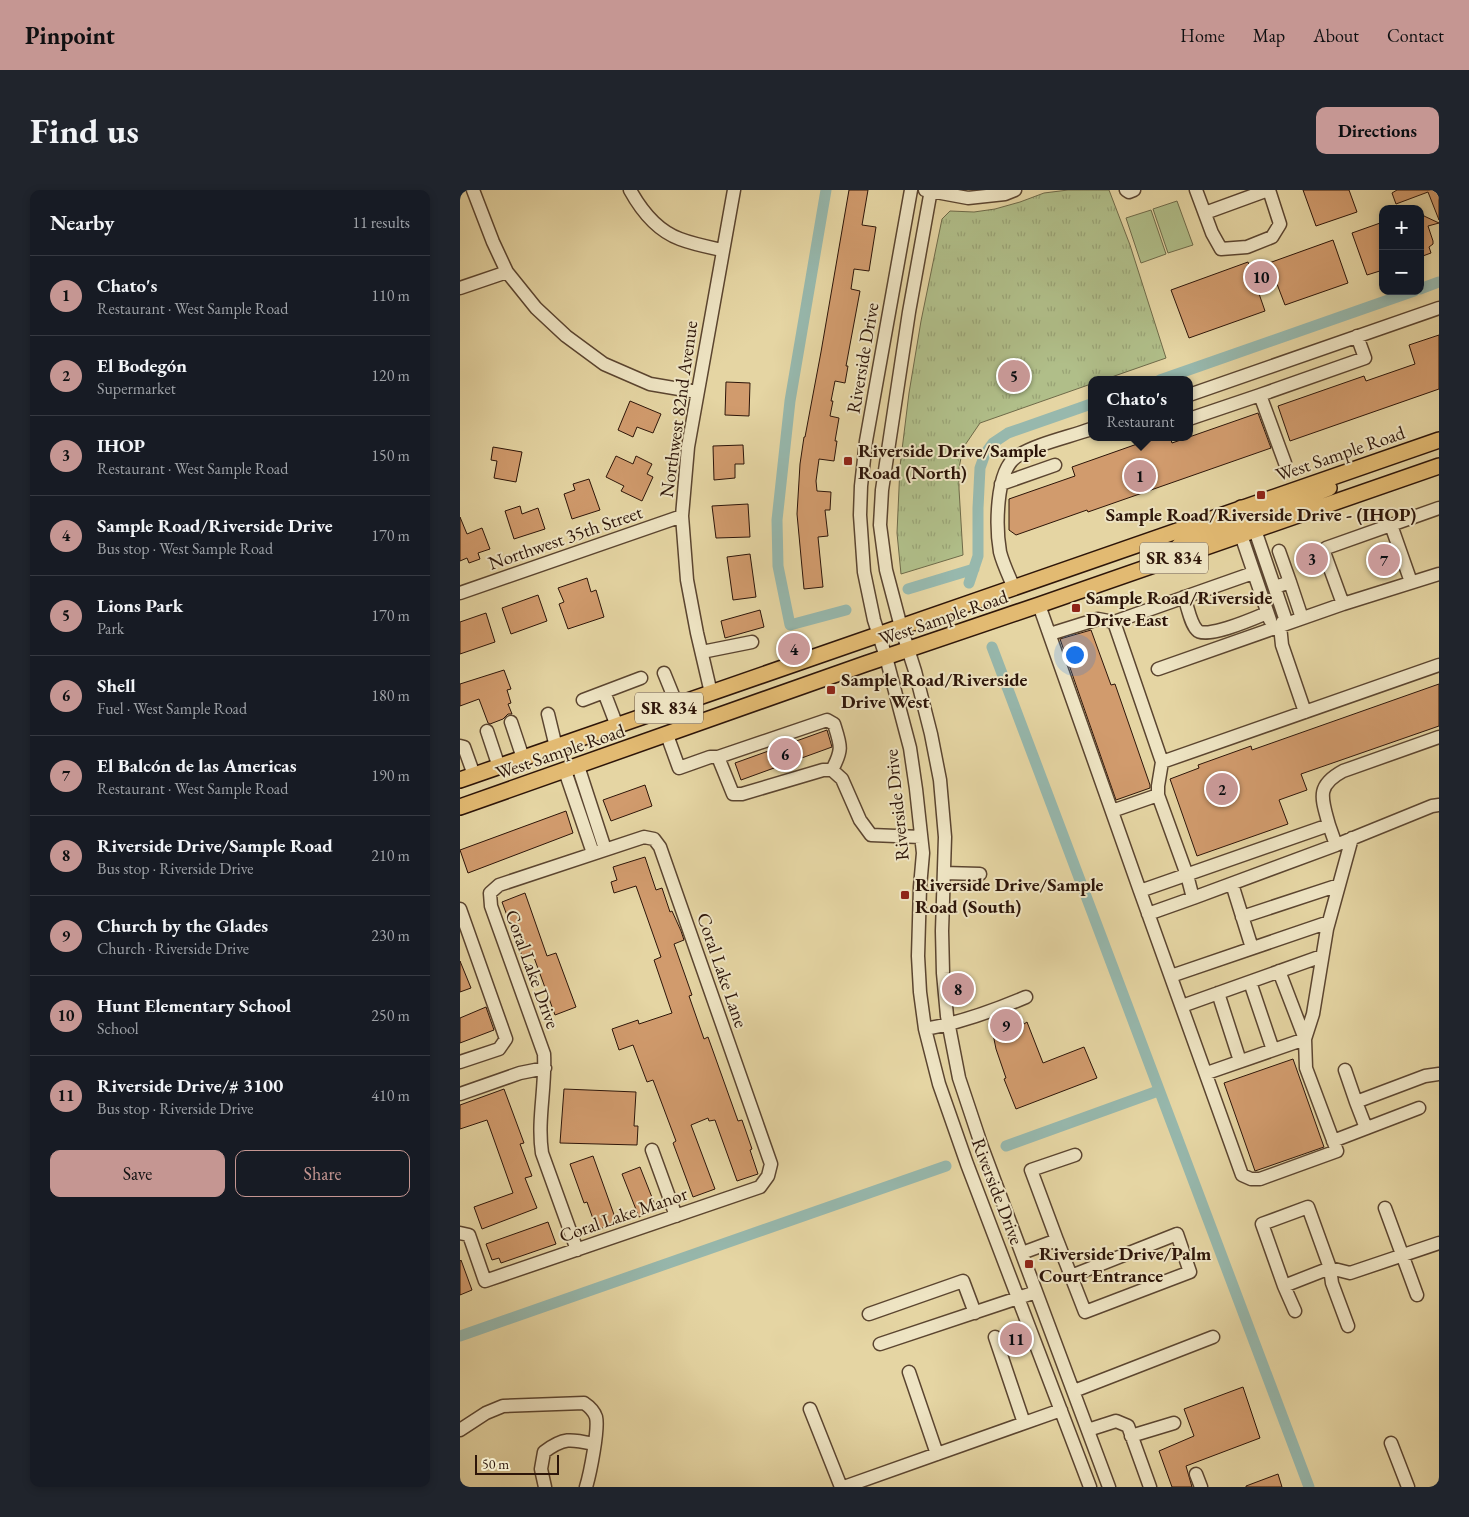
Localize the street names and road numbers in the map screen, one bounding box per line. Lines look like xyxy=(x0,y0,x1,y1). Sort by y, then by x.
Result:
street label: Riverside Drive xyxy=(840,301,885,415)
street label: Northwest 82nd Avenue xyxy=(654,319,703,499)
street label: West Sample Road xyxy=(1272,420,1408,487)
street label: Northwest 35th Street xyxy=(485,499,646,576)
road number: SR 834 xyxy=(1140,542,1208,573)
street label: West Sample Road xyxy=(875,584,1011,651)
road number: SR 834 xyxy=(635,692,703,724)
street label: West Sample Road xyxy=(492,718,628,785)
street label: Riverside Drive xyxy=(878,748,915,862)
street label: Coral Lake Drive xyxy=(499,906,566,1032)
street label: Coral Lake Lane xyxy=(691,909,754,1031)
street label: Riverside Drive xyxy=(966,1134,1029,1248)
street label: Coral Lake Manor xyxy=(556,1181,691,1248)

